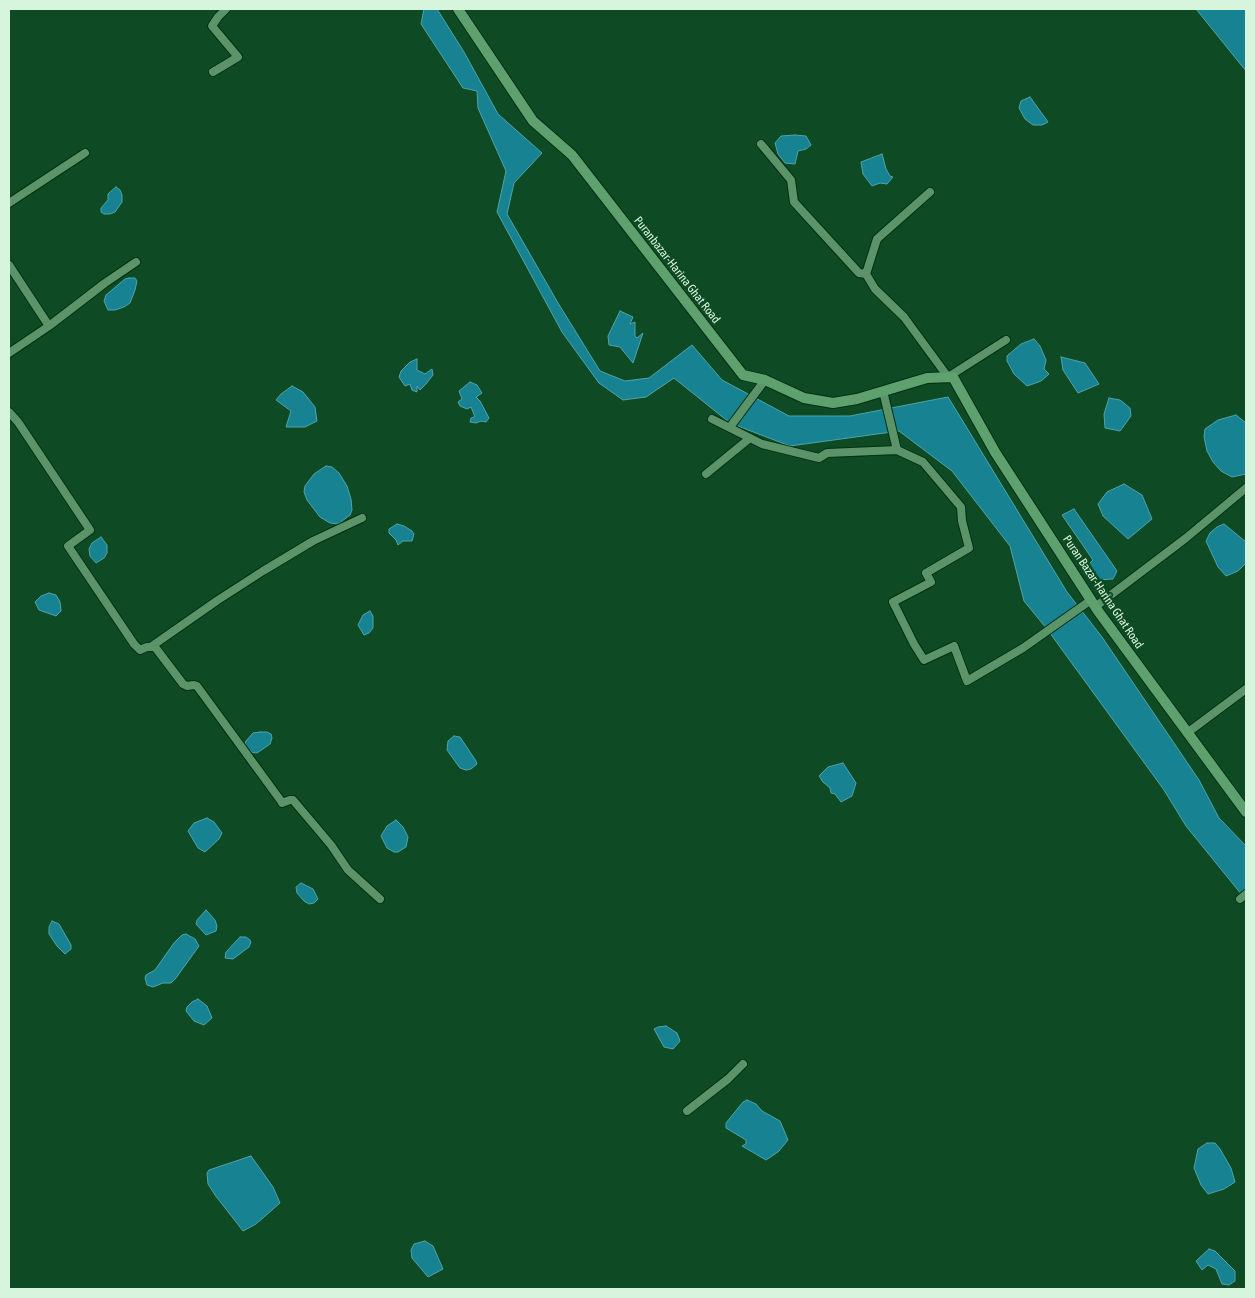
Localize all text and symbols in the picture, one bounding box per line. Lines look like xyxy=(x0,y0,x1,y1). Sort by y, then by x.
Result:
street label: Puranbazar-Harina Ghat Road xyxy=(631,214,723,326)
street label: Puran Bazar-Harina Ghat Road xyxy=(1060,533,1146,651)

